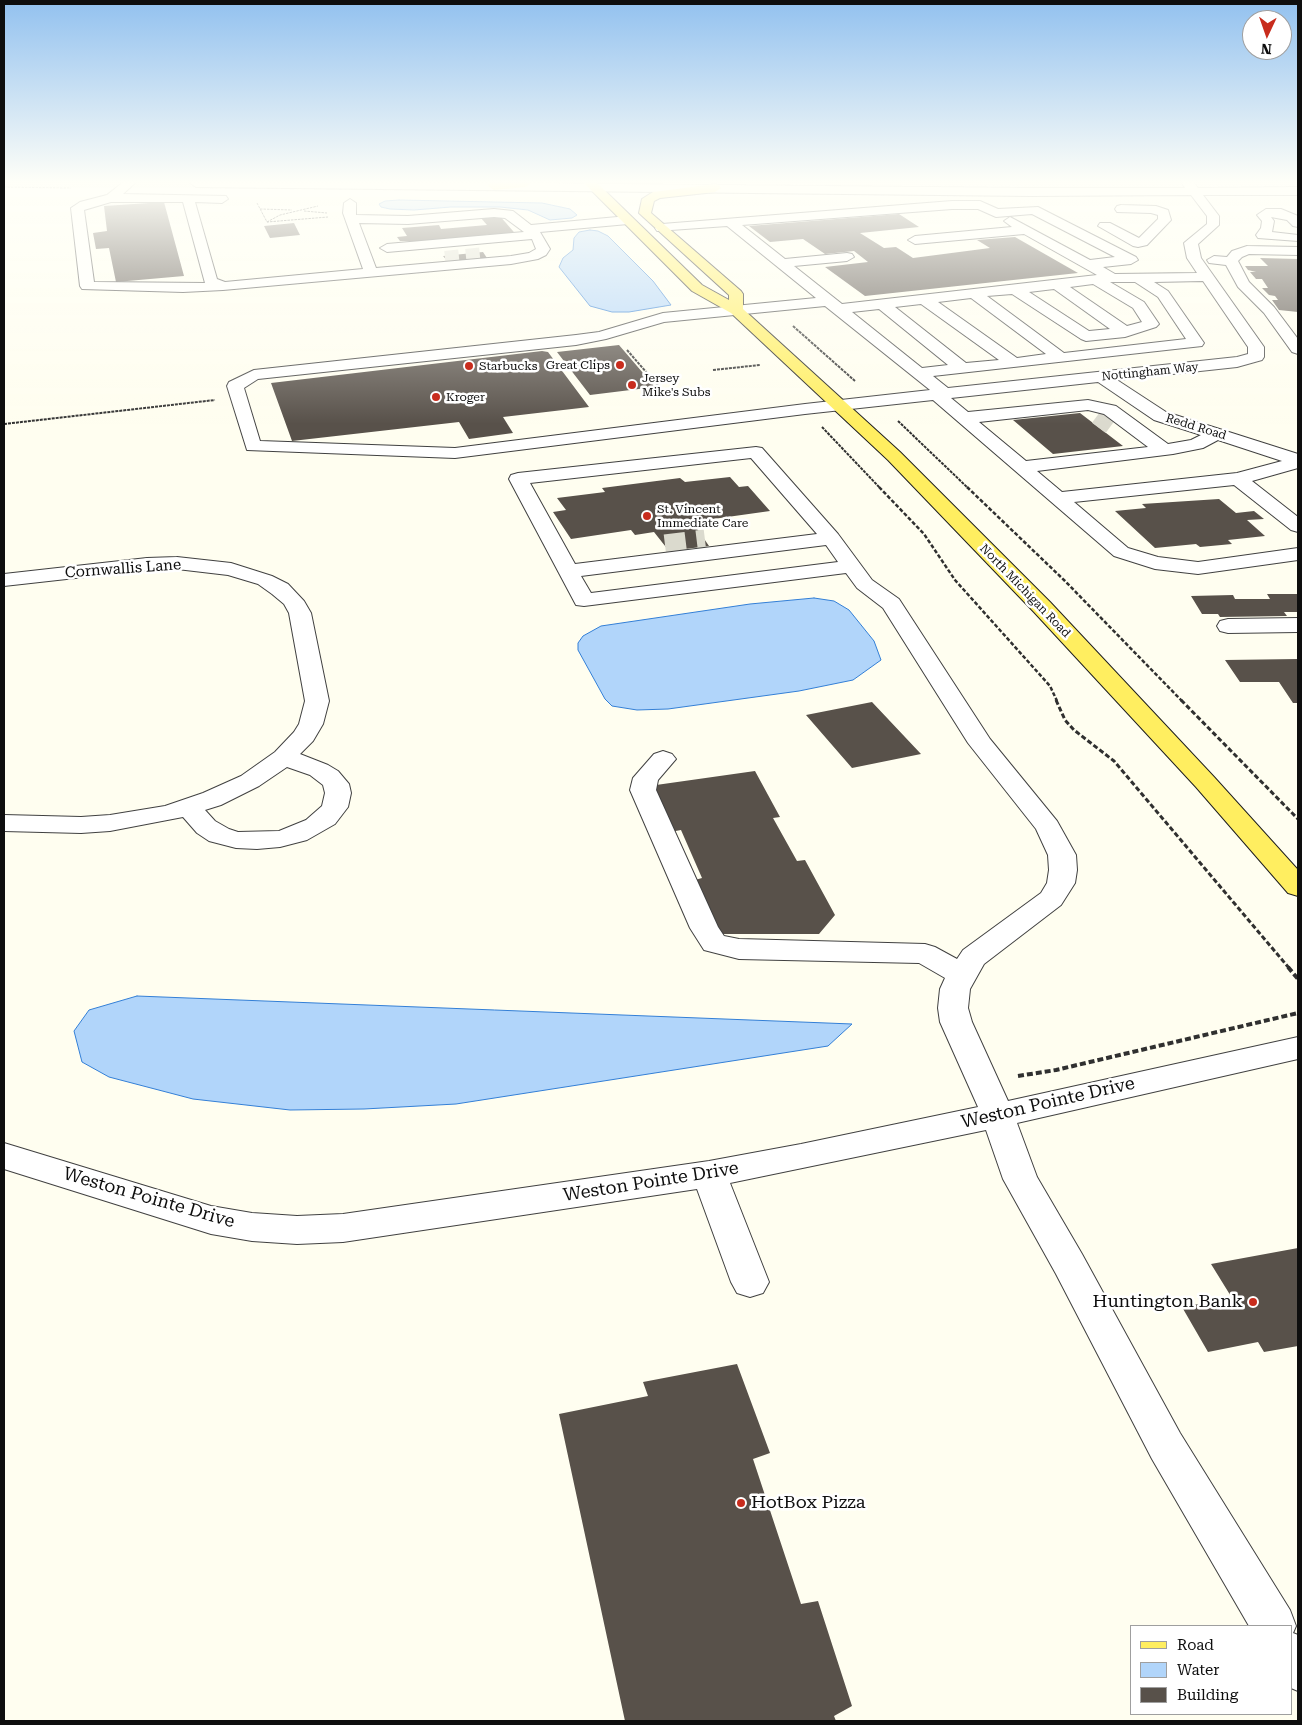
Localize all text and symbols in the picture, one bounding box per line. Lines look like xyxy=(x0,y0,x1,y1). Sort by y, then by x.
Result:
north arrow xyxy=(1242,10,1292,60)
text: N xyxy=(1260,41,1272,57)
place label: Great Clips xyxy=(546,358,610,372)
place label: Starbucks xyxy=(479,359,537,373)
marker: Great Clips xyxy=(614,359,626,371)
marker: Starbucks xyxy=(463,360,475,372)
street label: Nottingham Way xyxy=(1101,360,1199,384)
place label: Jersey Mike's Subs xyxy=(642,371,710,399)
marker: Jersey Mike's Subs xyxy=(626,379,638,391)
place label: Kroger xyxy=(446,390,485,404)
marker: Kroger xyxy=(430,391,442,403)
street label: Redd Road xyxy=(1164,411,1228,443)
place label: St. Vincent Immediate Care xyxy=(657,502,748,530)
marker: St. Vincent Immediate Care xyxy=(641,510,653,522)
street label: North Michigan Road xyxy=(977,541,1073,641)
street label: Cornwallis Lane xyxy=(64,556,182,582)
street label: Weston Pointe Drive xyxy=(959,1073,1137,1133)
street label: Weston Pointe Drive xyxy=(562,1157,740,1207)
street label: Weston Pointe Drive xyxy=(61,1163,237,1233)
place label: Huntington Bank xyxy=(1092,1291,1243,1313)
marker: Huntington Bank xyxy=(1247,1296,1259,1308)
place label: HotBox Pizza xyxy=(751,1492,866,1514)
marker: HotBox Pizza xyxy=(735,1497,747,1509)
legend xyxy=(1130,1625,1292,1715)
text: Road xyxy=(1177,1636,1214,1654)
text: Water xyxy=(1177,1661,1219,1679)
text: Building xyxy=(1177,1686,1238,1704)

